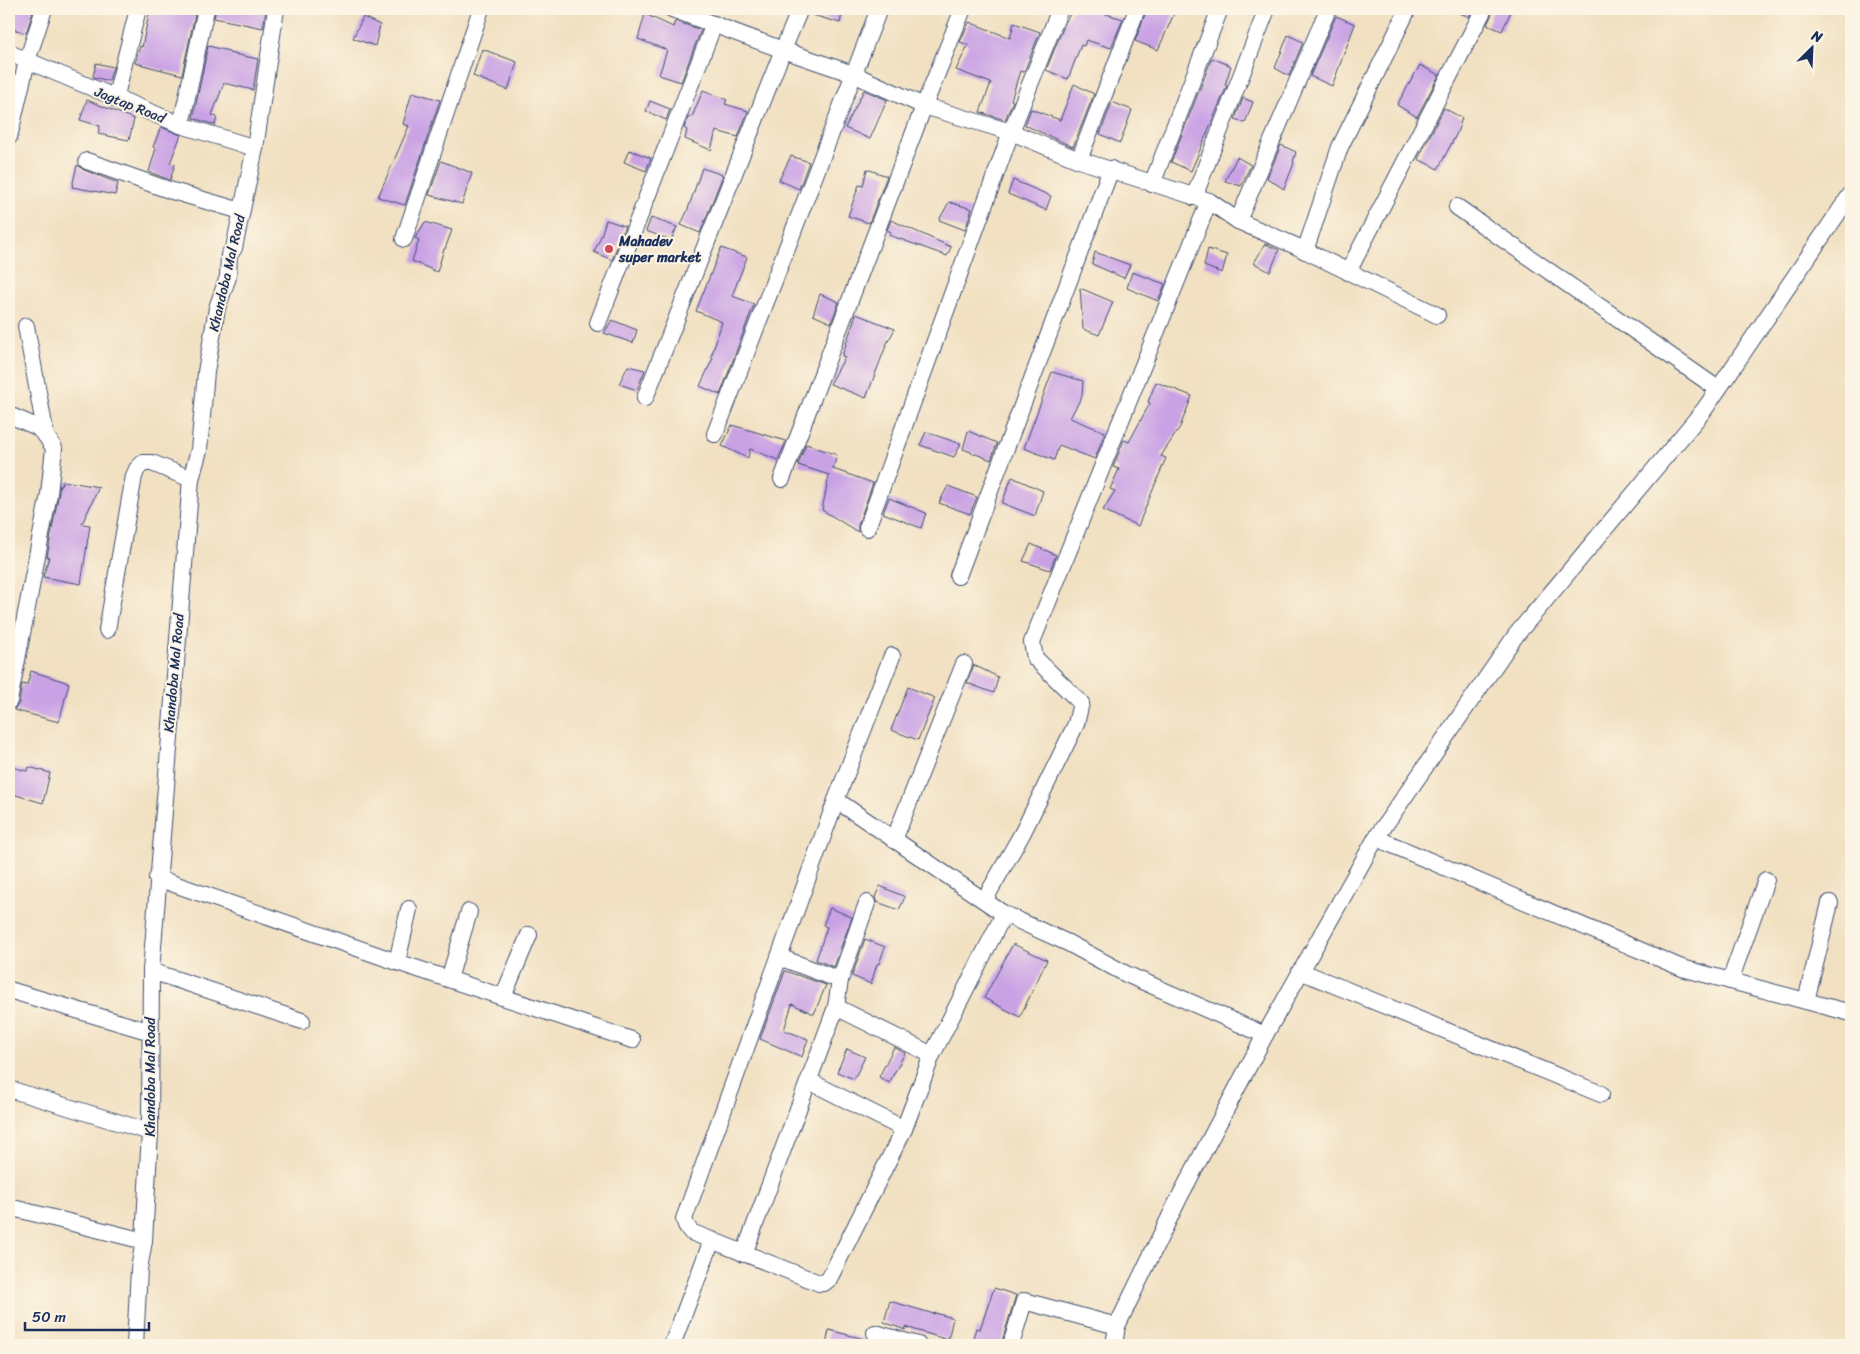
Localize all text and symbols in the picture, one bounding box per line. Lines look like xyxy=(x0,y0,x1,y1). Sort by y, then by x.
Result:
north arrow xyxy=(1788,22,1838,72)
text: N xyxy=(1807,23,1827,50)
street label: Jagtap Road xyxy=(90,79,171,131)
street label: Khandoba Mal Road xyxy=(201,210,253,334)
place label: Mahadev super market xyxy=(618,229,702,270)
marker: Mahadev super market xyxy=(603,243,615,255)
street label: Khandoba Mal Road xyxy=(156,611,192,734)
street label: Khandoba Mal Road xyxy=(138,1016,163,1137)
scale bar xyxy=(25,1299,149,1331)
text: 50 m xyxy=(32,1304,67,1330)

